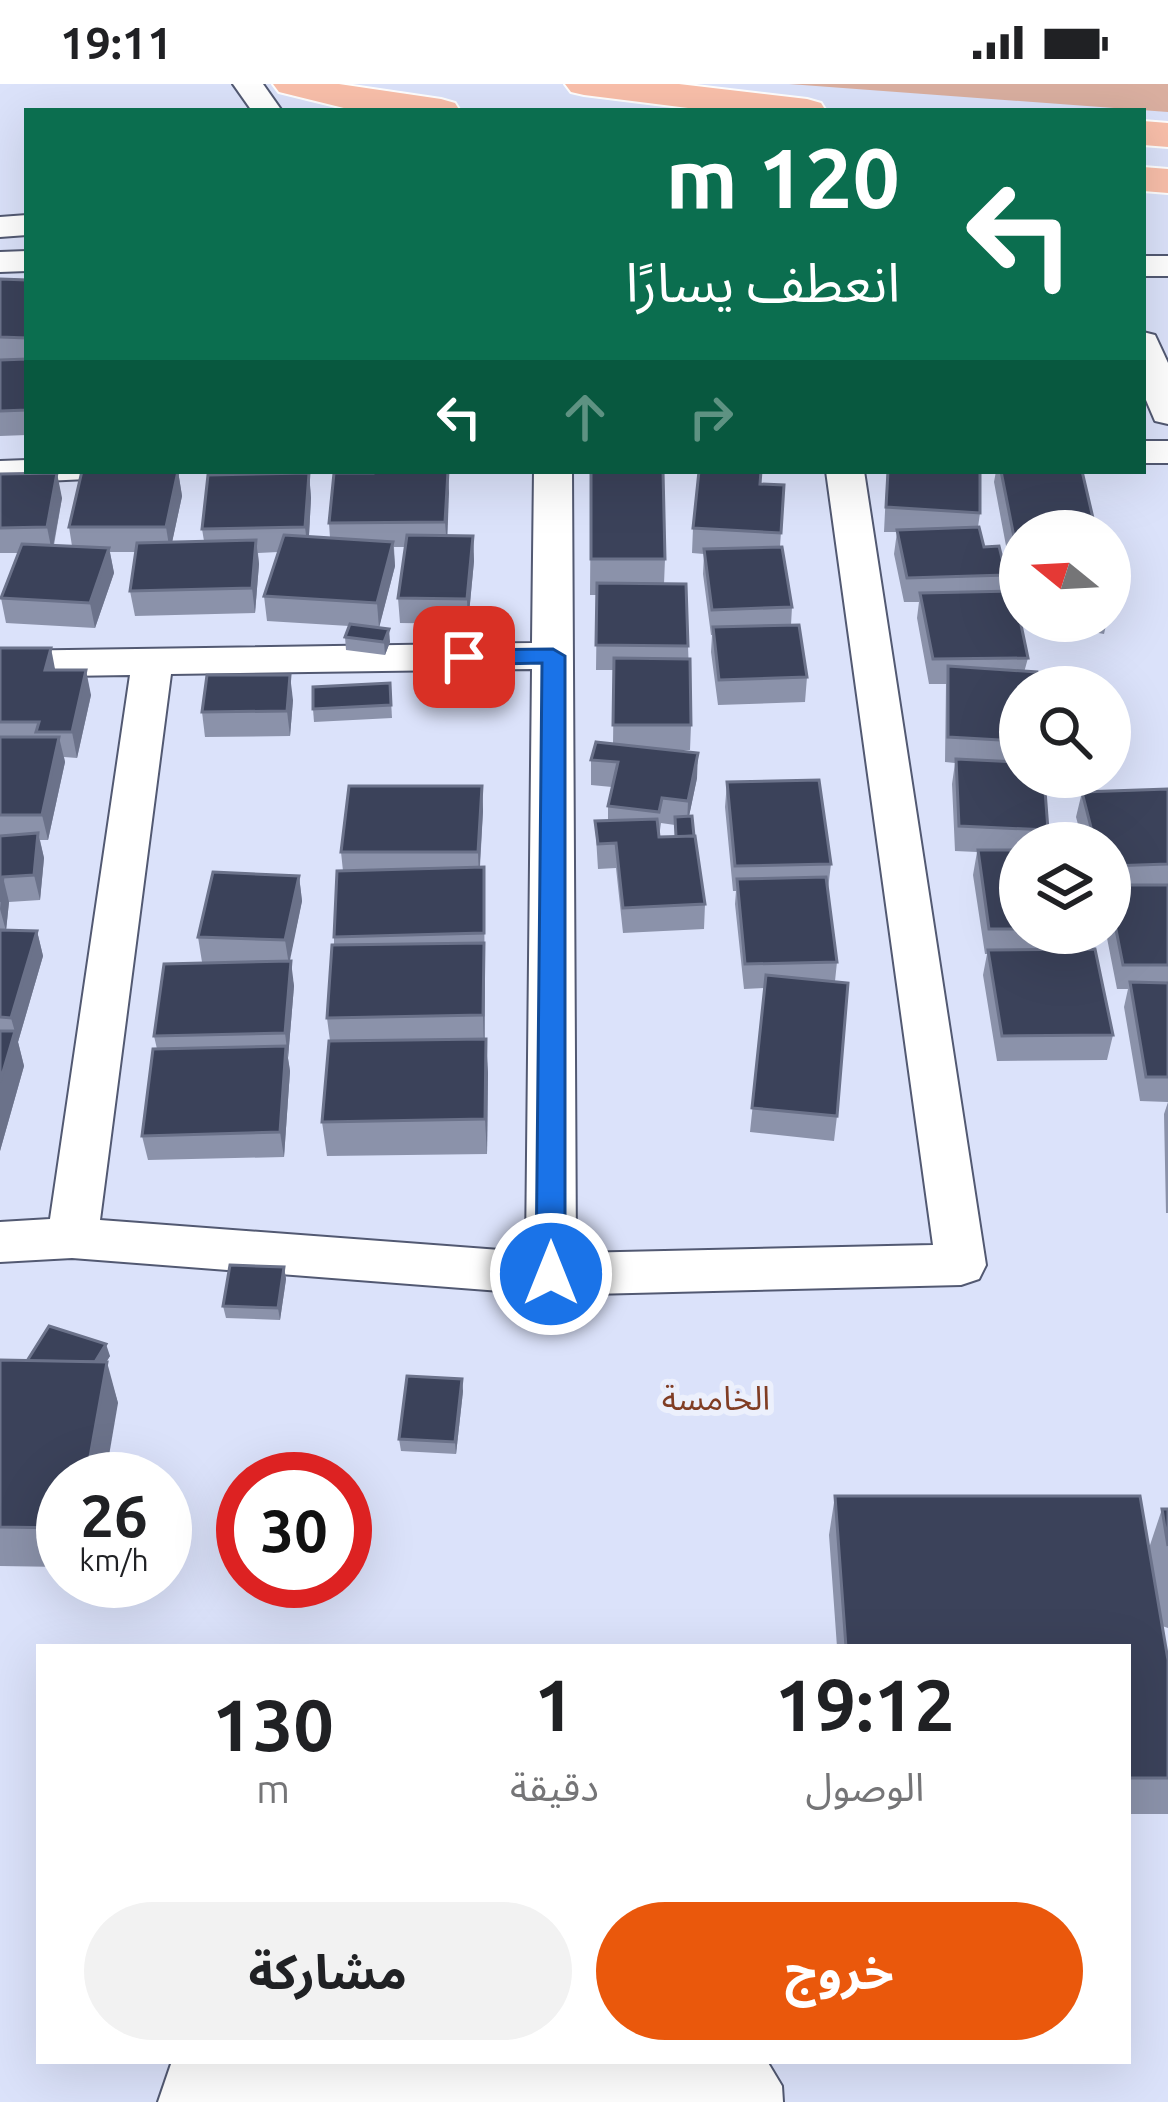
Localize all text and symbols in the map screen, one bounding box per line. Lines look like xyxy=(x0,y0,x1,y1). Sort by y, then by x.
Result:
text: 19:11 xyxy=(60,17,173,68)
text: 120 m xyxy=(666,130,900,224)
icon: left xyxy=(942,156,1098,312)
text: انعطف يسارًا xyxy=(625,252,900,312)
icon: left xyxy=(426,384,492,450)
icon: ahead xyxy=(552,384,618,450)
icon: right xyxy=(678,384,744,450)
north arrow xyxy=(999,510,1131,642)
map controls xyxy=(999,510,1131,954)
pin xyxy=(413,606,515,708)
icon: arrive xyxy=(431,624,497,690)
button: search xyxy=(999,666,1131,798)
button: layers xyxy=(999,822,1131,954)
position arrow xyxy=(488,1211,614,1337)
district label: الخامسة xyxy=(662,1379,770,1416)
speed limit sign: 30 xyxy=(216,1452,372,1608)
text: 26 xyxy=(80,1481,148,1548)
text: km/h xyxy=(79,1543,149,1577)
text: 1 xyxy=(534,1664,575,1745)
text: 19:12 xyxy=(775,1664,955,1745)
text: 130 xyxy=(212,1684,334,1765)
text: دقيقة xyxy=(510,1765,599,1808)
text: الوصول xyxy=(806,1765,924,1808)
text: m xyxy=(256,1767,290,1810)
button: مشاركة xyxy=(84,1902,572,2040)
button: خروج xyxy=(596,1902,1083,2040)

